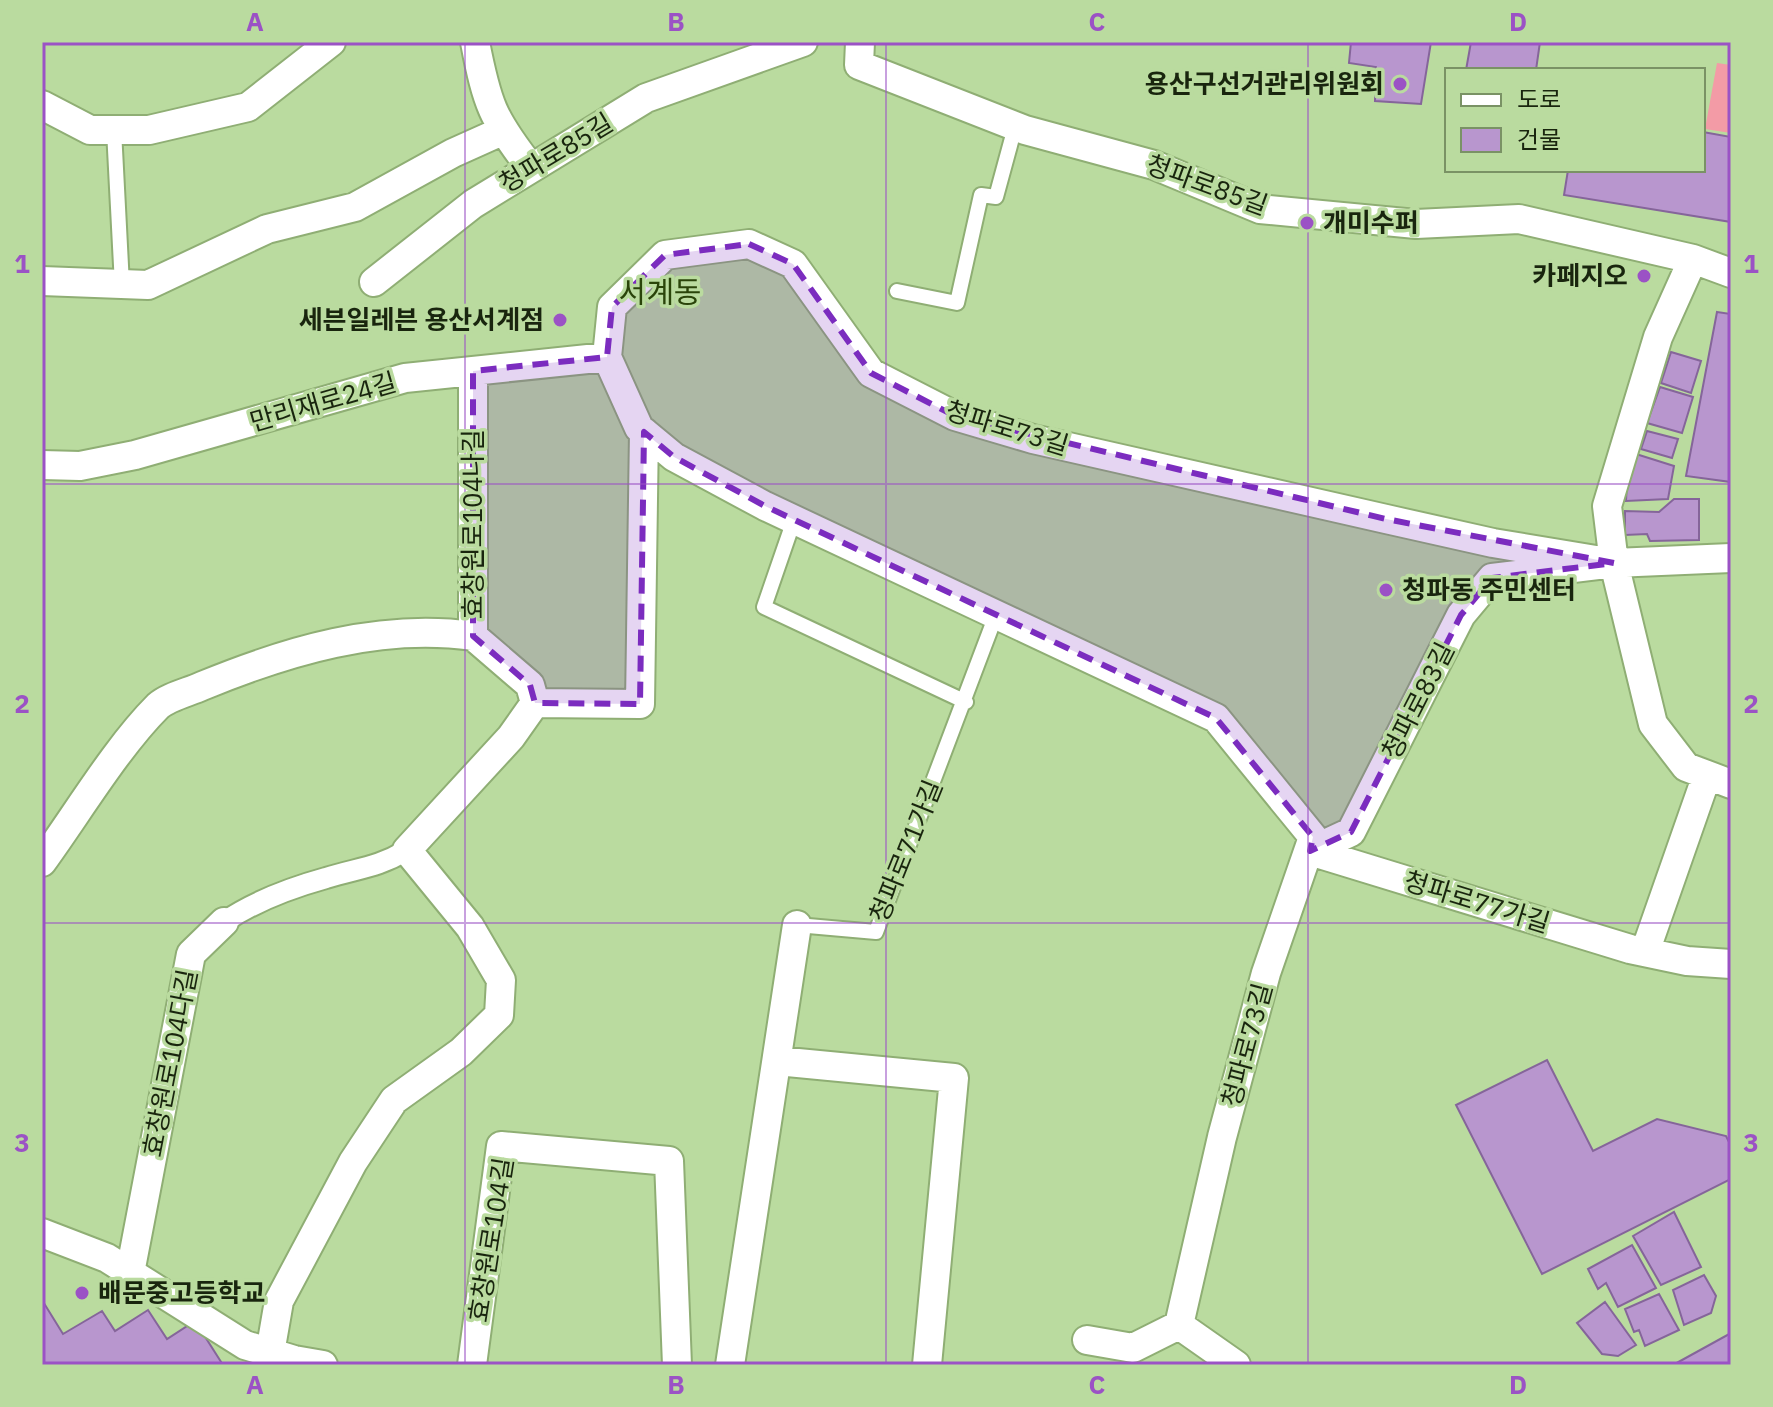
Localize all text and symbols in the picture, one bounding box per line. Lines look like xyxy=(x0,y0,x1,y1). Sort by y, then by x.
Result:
text: A xyxy=(246,4,264,38)
text: B xyxy=(667,4,685,38)
text: C xyxy=(1089,4,1106,38)
text: D xyxy=(1509,4,1527,38)
place label: 용산구선거관리위원회 xyxy=(1145,66,1384,100)
legend xyxy=(1445,68,1705,172)
marker: 용산구선거관리위원회 xyxy=(1391,75,1409,93)
text: 도로 xyxy=(1517,83,1561,115)
street label: 청파로85길 xyxy=(492,105,619,199)
text: 건물 xyxy=(1517,123,1561,155)
street label: 청파로85길 xyxy=(1142,146,1273,222)
place label: 개미수퍼 xyxy=(1323,205,1419,239)
marker: 개미수퍼 xyxy=(1298,214,1316,232)
text: 1 xyxy=(14,246,30,280)
text: 1 xyxy=(1743,246,1759,280)
place label: 카페지오 xyxy=(1532,258,1628,292)
marker: 카페지오 xyxy=(1635,267,1653,285)
district label: 서계동 xyxy=(619,272,701,311)
place label: 세븐일레븐 용산서계점 xyxy=(299,302,544,336)
marker: 세븐일레븐 용산서계점 xyxy=(551,311,569,329)
street label: 만리재로24길 xyxy=(246,364,400,438)
street label: 청파로73길 xyxy=(942,392,1073,462)
street label: 효창원로104나길 xyxy=(455,429,489,619)
place label: 청파동 주민센터 xyxy=(1402,572,1576,606)
marker: 청파동 주민센터 xyxy=(1377,581,1395,599)
street label: 청파로83길 xyxy=(1373,636,1461,765)
text: 2 xyxy=(14,686,30,720)
text: 2 xyxy=(1743,686,1759,720)
street label: 청파로71가길 xyxy=(861,774,949,927)
street label: 청파로77가길 xyxy=(1400,863,1554,939)
street label: 효창원로104다길 xyxy=(134,966,204,1159)
street label: 청파로73길 xyxy=(1213,979,1279,1110)
text: 3 xyxy=(14,1125,30,1159)
text: 3 xyxy=(1743,1125,1759,1159)
street label: 효창원로104길 xyxy=(460,1155,520,1325)
place label: 배문중고등학교 xyxy=(98,1275,265,1309)
marker: 배문중고등학교 xyxy=(73,1284,91,1302)
text: A xyxy=(246,1367,264,1401)
text: B xyxy=(667,1367,685,1401)
text: C xyxy=(1089,1367,1106,1401)
text: D xyxy=(1509,1367,1527,1401)

